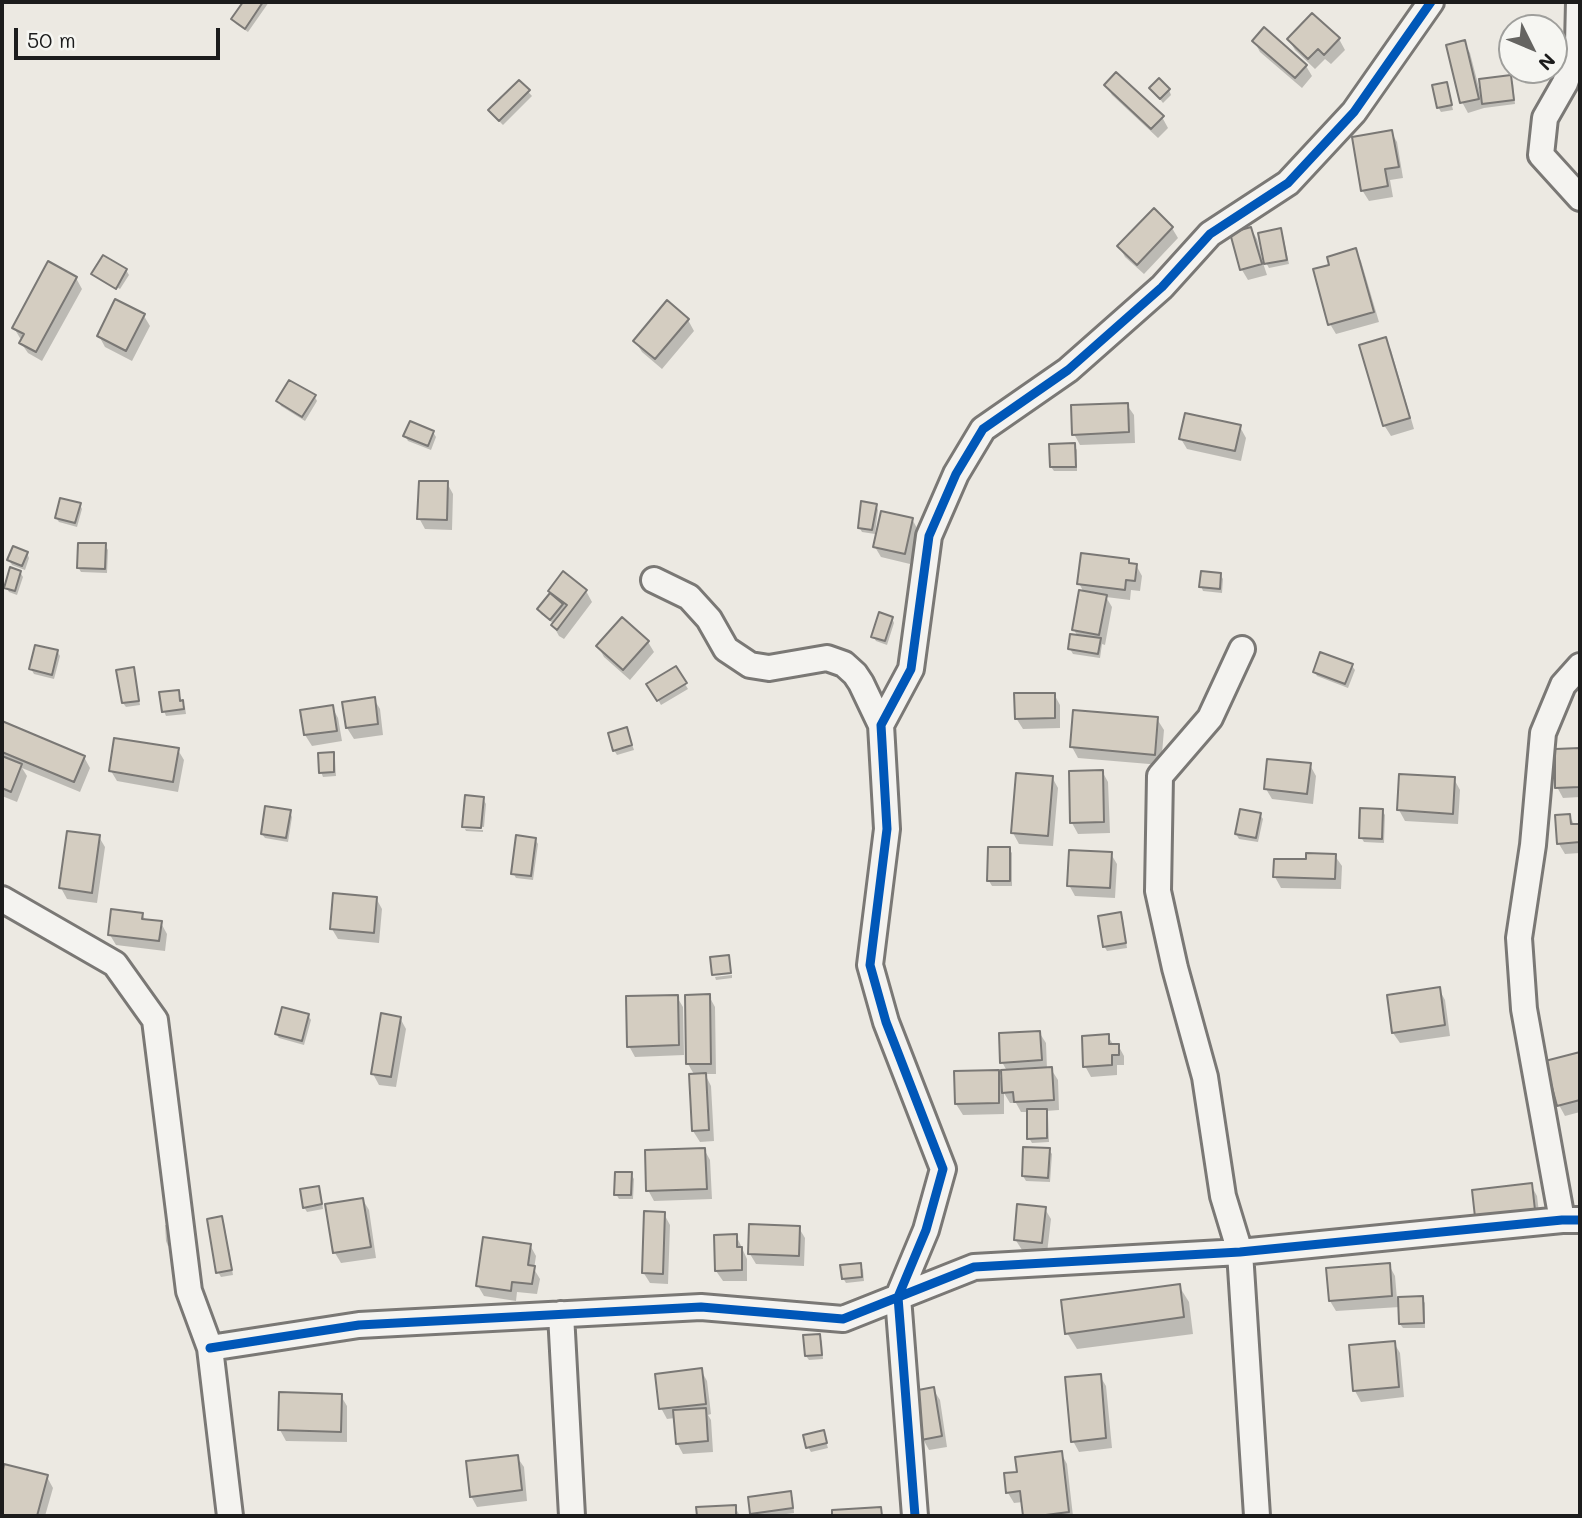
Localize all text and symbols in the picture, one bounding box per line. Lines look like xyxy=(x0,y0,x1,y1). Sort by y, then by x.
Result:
scale bar xyxy=(18,14,224,58)
north arrow xyxy=(1498,14,1568,84)
text: 50 m xyxy=(27,26,76,53)
text: N xyxy=(1533,48,1561,76)

